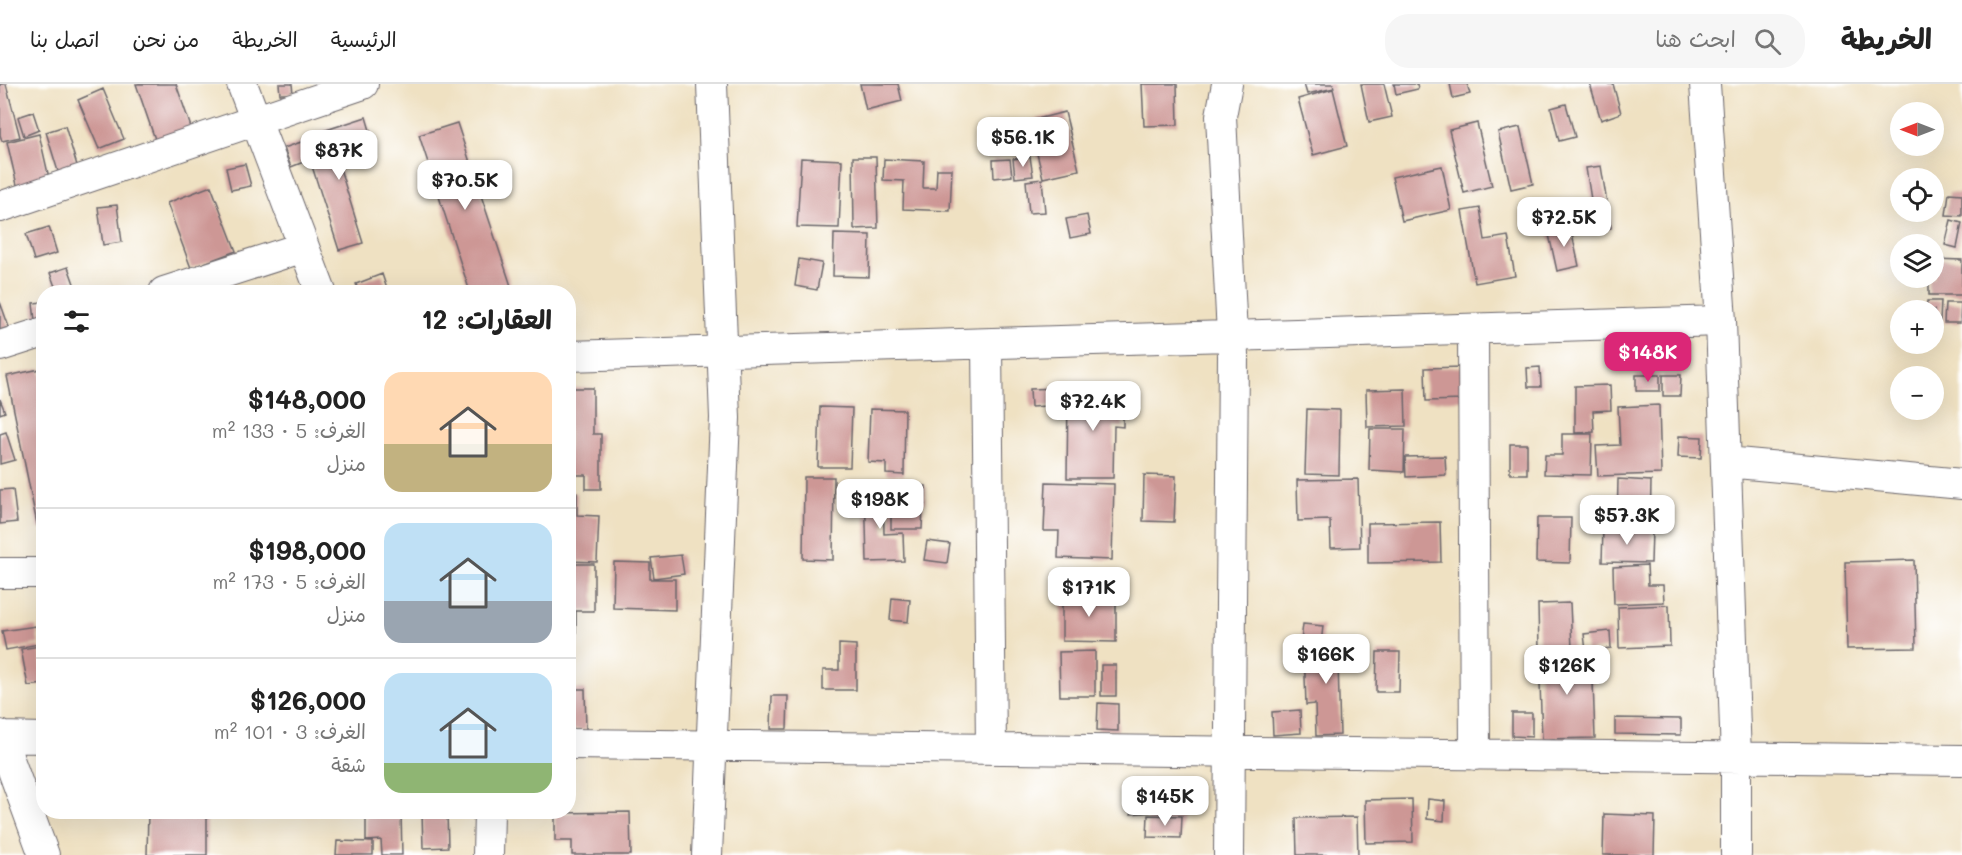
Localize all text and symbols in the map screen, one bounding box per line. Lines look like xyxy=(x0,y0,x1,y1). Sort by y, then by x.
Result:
search box xyxy=(1385,14,1805,68)
text: الخريطة xyxy=(1841,20,1932,56)
text: ابحث هنا xyxy=(1655,24,1736,53)
text: اتصل بنا xyxy=(30,25,100,52)
text: من نحن xyxy=(133,25,199,52)
text: الخريطة xyxy=(232,25,298,52)
text: الرئيسية xyxy=(331,25,397,52)
icon: search xyxy=(1751,25,1784,58)
north arrow xyxy=(1890,102,1944,156)
map controls xyxy=(1890,102,1944,420)
pin: $56.1K xyxy=(974,117,1072,168)
text: $56.1K xyxy=(991,123,1055,149)
pin: $87K xyxy=(303,130,375,181)
text: $87K xyxy=(314,136,364,162)
pin: $70.5K xyxy=(416,160,514,211)
text: $70.5K xyxy=(431,166,499,192)
button: locate xyxy=(1890,168,1944,222)
pin: $72.5K xyxy=(1515,197,1613,248)
text: $72.5K xyxy=(1531,203,1597,229)
button: layers xyxy=(1890,234,1944,288)
button: + xyxy=(1890,300,1944,354)
text: العقارات: 12 xyxy=(421,302,552,336)
icon: filters xyxy=(60,305,93,338)
pin: $148K xyxy=(1606,332,1690,383)
text: $148K xyxy=(1618,338,1678,364)
button: − xyxy=(1890,366,1944,420)
pin: $72.4K xyxy=(1044,381,1142,432)
text: $148,000 xyxy=(248,382,366,416)
text: $72.4K xyxy=(1060,387,1126,413)
icon: home xyxy=(432,396,504,468)
text: الغرف: 5 · 133 m² xyxy=(212,417,366,443)
text: منزل xyxy=(327,450,366,476)
pin: $198K xyxy=(838,479,922,530)
text: $198K xyxy=(851,485,909,511)
pin: $57.3K xyxy=(1578,495,1676,546)
text: $57.3K xyxy=(1594,501,1660,527)
text: $198,000 xyxy=(249,533,366,567)
icon: home xyxy=(432,547,504,619)
pin: $171K xyxy=(1047,567,1131,618)
text: الغرف: 5 · 173 m² xyxy=(212,568,366,594)
text: $171K xyxy=(1062,573,1116,599)
text: منزل xyxy=(327,601,366,627)
pin: $166K xyxy=(1284,634,1368,685)
text: $166K xyxy=(1297,640,1355,666)
pin: $126K xyxy=(1525,645,1609,696)
text: $126K xyxy=(1538,651,1596,677)
text: $126,000 xyxy=(250,683,366,717)
icon: home xyxy=(432,697,504,769)
text: الغرف: 3 · 101 m² xyxy=(214,718,366,744)
text: شقة xyxy=(331,751,366,777)
pin: $145K xyxy=(1123,776,1207,827)
text: $145K xyxy=(1136,782,1194,808)

